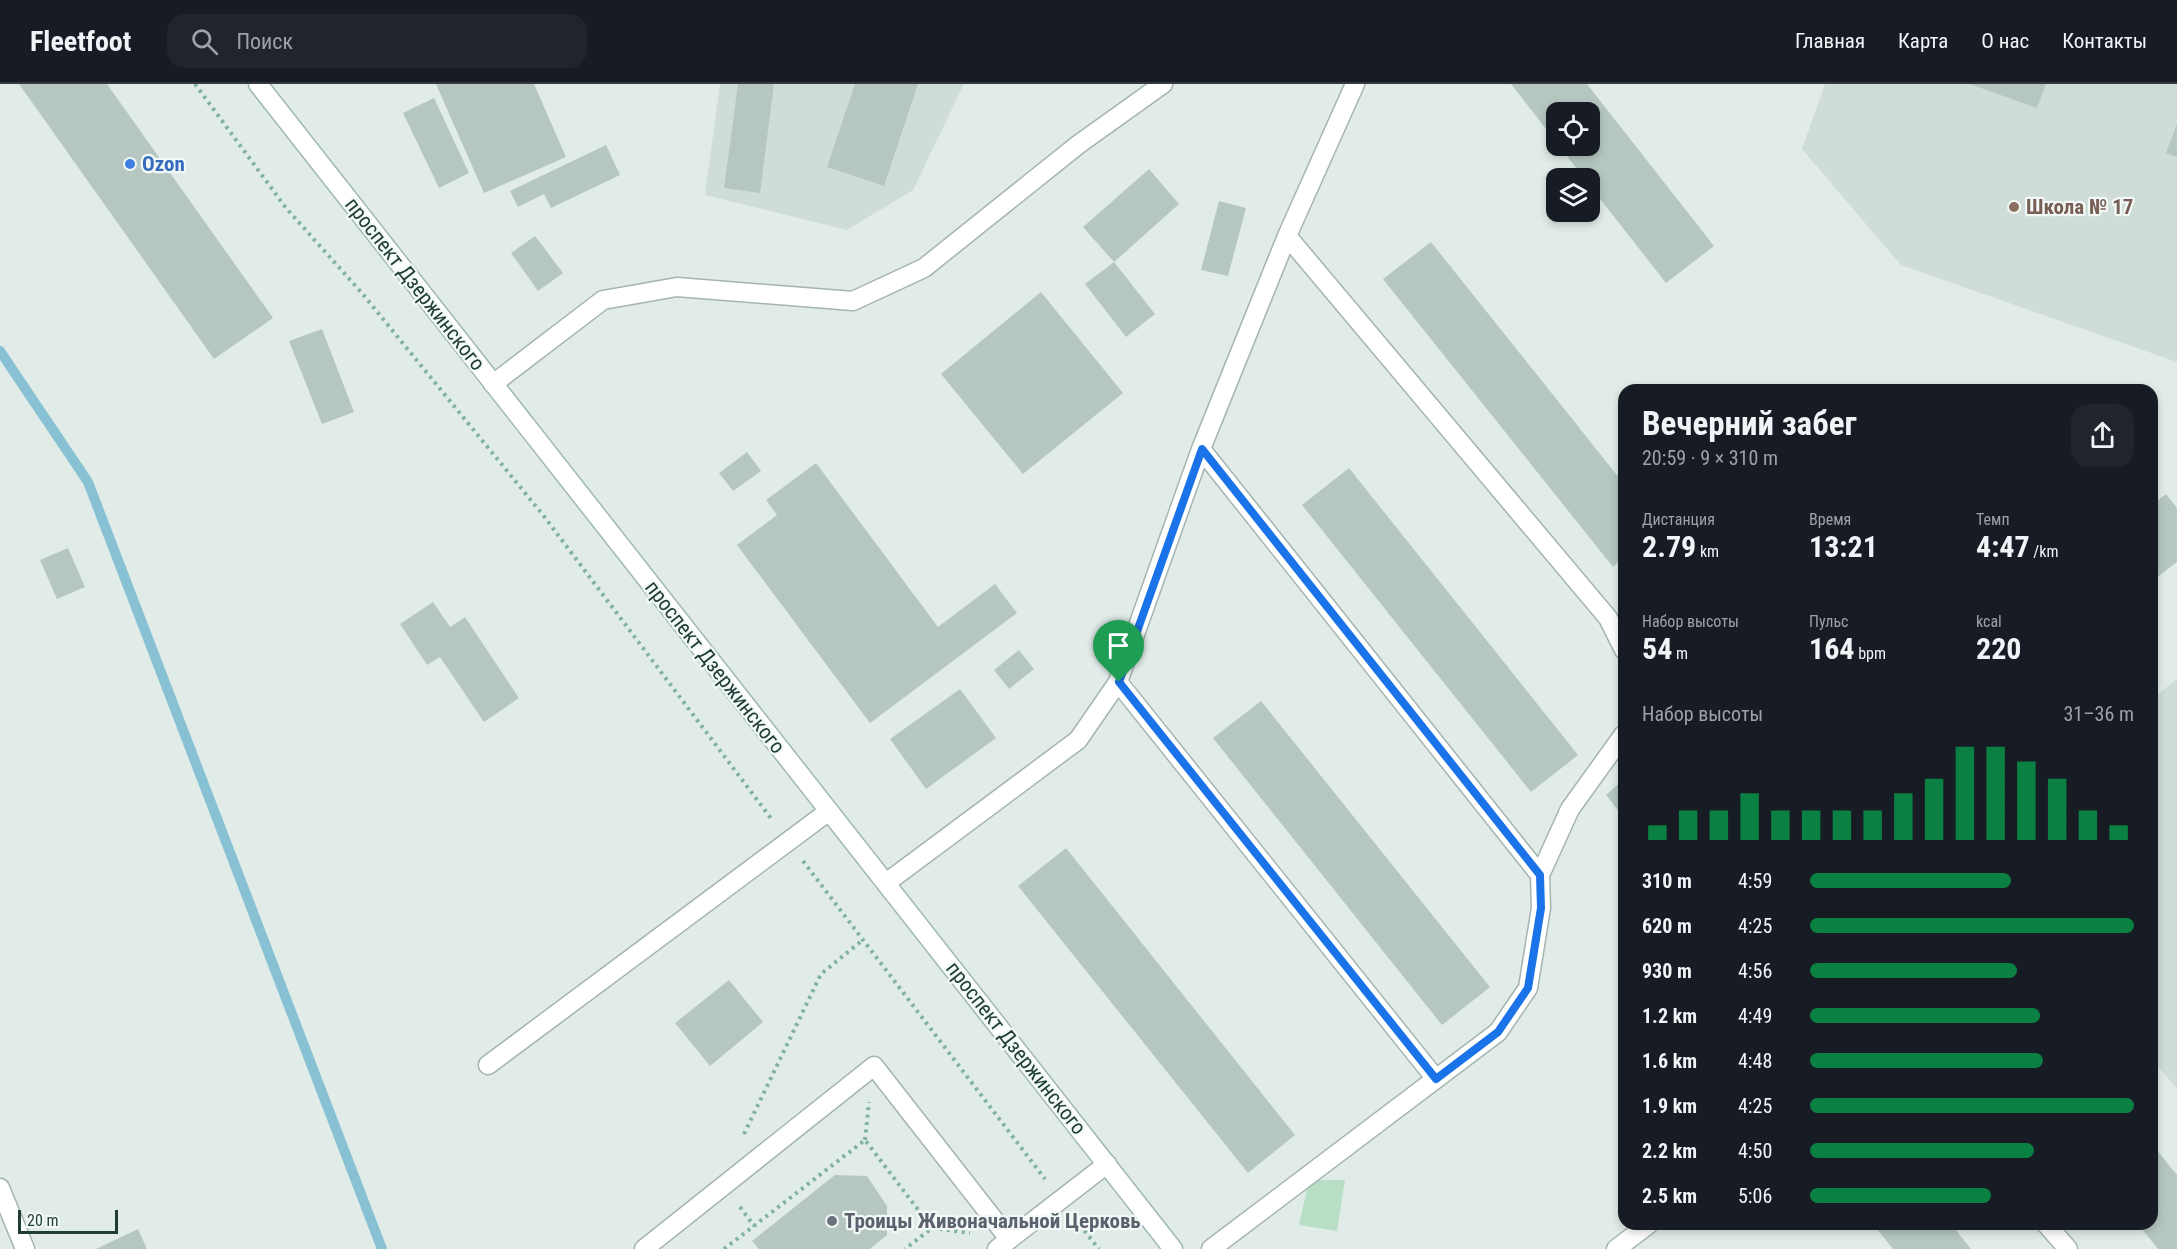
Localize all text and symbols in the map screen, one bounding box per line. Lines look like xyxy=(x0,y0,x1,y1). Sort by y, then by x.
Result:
search box xyxy=(167,14,587,68)
text: Fleetfoot xyxy=(30,25,131,58)
icon: search xyxy=(188,25,221,58)
text: Поиск xyxy=(236,29,293,54)
text: Главная xyxy=(1795,29,1865,53)
text: Карта xyxy=(1898,29,1948,53)
text: О нас xyxy=(1981,29,2029,53)
text: Контакты xyxy=(2062,29,2147,53)
map controls xyxy=(1546,102,1600,222)
button: locate xyxy=(1546,102,1600,156)
place label: Ozon xyxy=(142,152,185,176)
marker: Ozon xyxy=(123,157,137,171)
button: layers xyxy=(1546,168,1600,222)
street label: проспект Дзержинского xyxy=(340,193,490,375)
place label: Школа № 17 xyxy=(2026,195,2133,219)
marker: Школа № 17 xyxy=(2007,200,2021,214)
text: Вечерний забег xyxy=(1642,404,1857,443)
button: share xyxy=(2071,404,2134,467)
text: 20:59 · 9 × 310 m xyxy=(1642,446,1778,470)
text: Дистанция xyxy=(1642,510,1715,529)
text: Время xyxy=(1809,510,1851,529)
text: Темп xyxy=(1976,510,2010,529)
text: 2.79 xyxy=(1642,529,1696,564)
text: 13:21 xyxy=(1809,529,1878,564)
text: 4:47 xyxy=(1976,529,2030,564)
text: km xyxy=(1696,542,1719,561)
text: /km xyxy=(2030,542,2059,561)
street label: проспект Дзержинского xyxy=(640,576,790,758)
text: Набор высоты xyxy=(1642,612,1739,631)
text: Пульс xyxy=(1809,612,1848,631)
text: kcal xyxy=(1976,612,2002,631)
pin xyxy=(1093,620,1144,682)
icon: arrive xyxy=(1102,629,1135,662)
text: 54 xyxy=(1642,631,1672,666)
text: 164 xyxy=(1809,631,1854,666)
text: 220 xyxy=(1976,631,2021,666)
text: m xyxy=(1672,644,1688,663)
text: bpm xyxy=(1854,644,1886,663)
text: Набор высоты xyxy=(1642,702,1763,726)
text: 31–36 m xyxy=(2063,702,2134,726)
text: 310 m xyxy=(1642,869,1692,893)
text: 4:59 xyxy=(1738,869,1772,893)
text: 620 m xyxy=(1642,914,1692,938)
text: 4:25 xyxy=(1738,914,1772,938)
street label: проспект Дзержинского xyxy=(941,957,1091,1139)
text: 930 m xyxy=(1642,959,1692,983)
text: 4:56 xyxy=(1738,959,1772,983)
text: 1.2 km xyxy=(1642,1004,1697,1028)
text: 4:49 xyxy=(1738,1004,1772,1028)
text: 1.6 km xyxy=(1642,1049,1697,1073)
text: 4:48 xyxy=(1738,1049,1772,1073)
text: 1.9 km xyxy=(1642,1094,1697,1118)
text: 4:25 xyxy=(1738,1094,1772,1118)
text: 2.2 km xyxy=(1642,1139,1697,1163)
text: 4:50 xyxy=(1738,1139,1772,1163)
text: 2.5 km xyxy=(1642,1184,1697,1208)
text: 5:06 xyxy=(1738,1184,1772,1208)
scale bar xyxy=(18,1207,118,1234)
place label: Троицы Живоначальной Церковь xyxy=(844,1209,1141,1233)
text: 20 m xyxy=(27,1211,59,1230)
marker: Троицы Живоначальной Церковь xyxy=(825,1214,839,1228)

